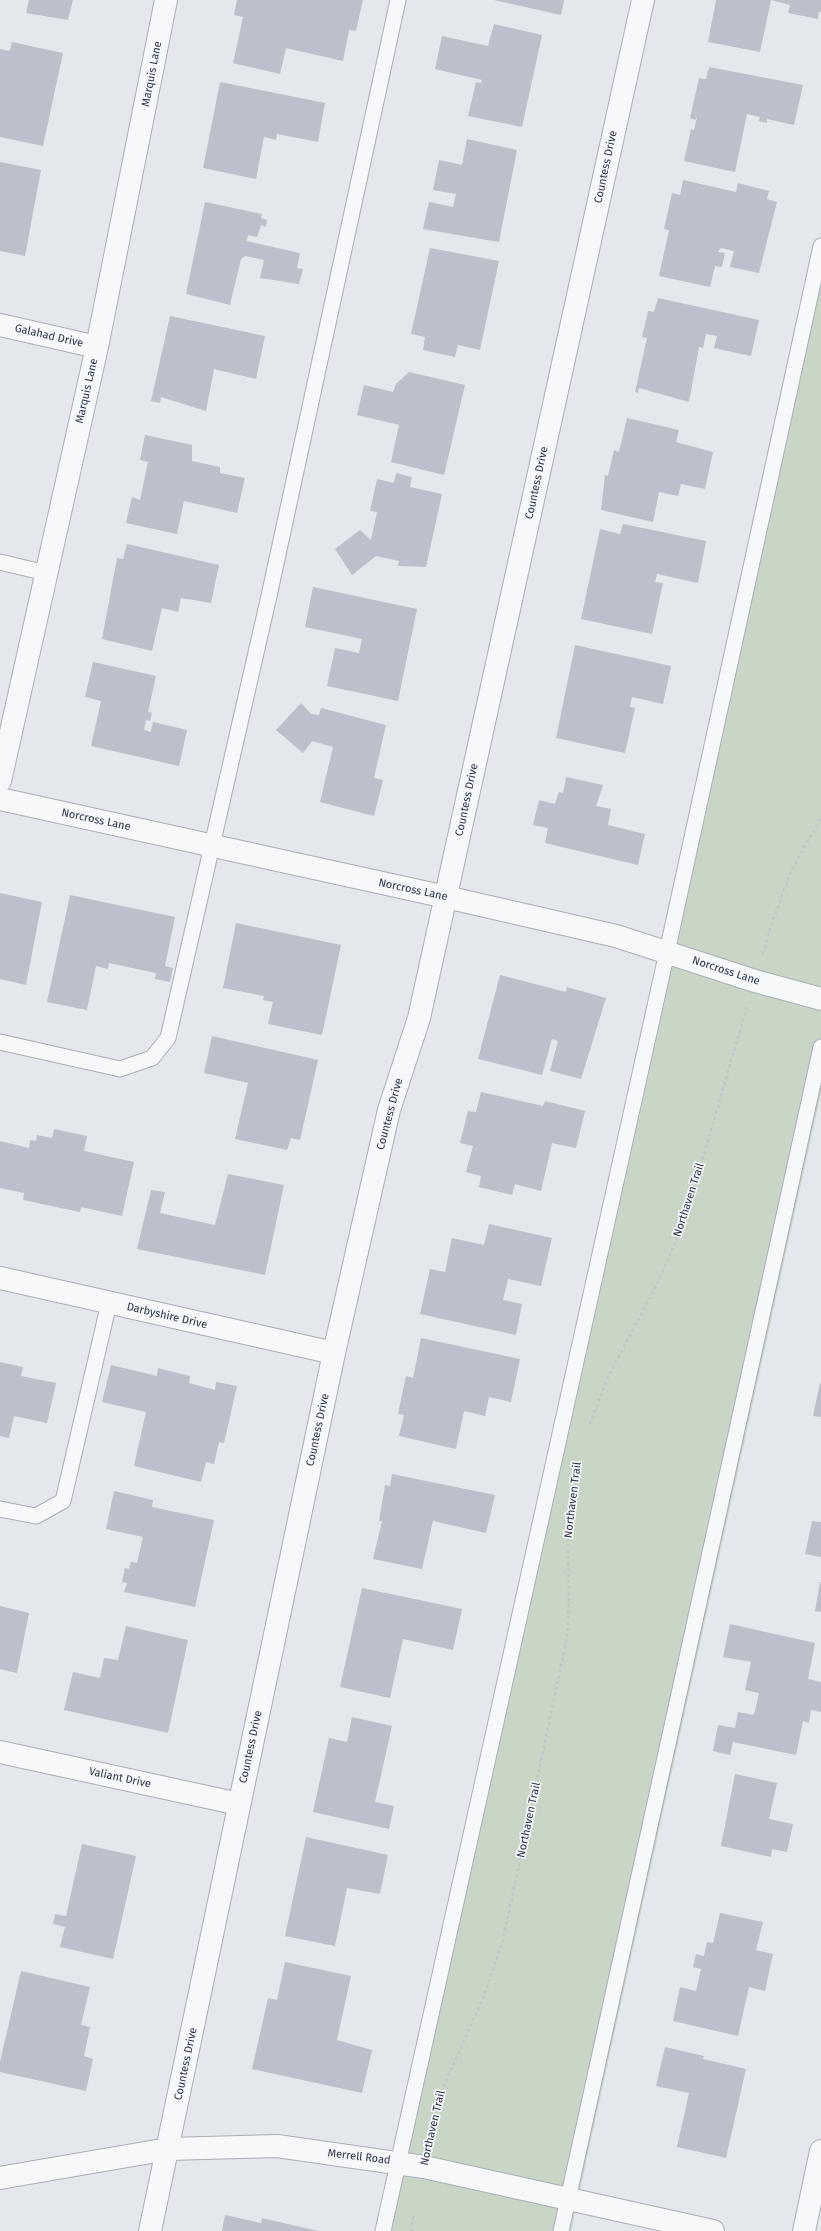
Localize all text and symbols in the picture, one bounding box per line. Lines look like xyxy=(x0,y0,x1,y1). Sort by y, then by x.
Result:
street label: Marquis Lane xyxy=(139,40,165,108)
street label: Countess Drive xyxy=(592,129,620,205)
street label: Galahad Drive xyxy=(14,322,84,350)
street label: Marquis Lane xyxy=(73,357,101,425)
street label: Countess Drive xyxy=(523,445,551,521)
street label: Countess Drive xyxy=(453,762,481,838)
street label: Norcross Lane xyxy=(60,806,132,834)
street label: Norcross Lane xyxy=(377,876,449,904)
street label: Norcross Lane xyxy=(691,954,761,988)
street label: Countess Drive xyxy=(374,1077,406,1151)
street label: Northaven Trail xyxy=(671,1162,707,1238)
street label: Darbyshire Drive xyxy=(125,1300,209,1332)
street label: Countess Drive xyxy=(304,1392,332,1468)
street label: Northaven Trail xyxy=(562,1461,584,1539)
street label: Countess Drive xyxy=(237,1709,265,1785)
street label: Valiant Drive xyxy=(88,1765,152,1791)
street label: Northaven Trail xyxy=(515,1781,543,1859)
street label: Countess Drive xyxy=(172,2026,200,2102)
street label: Northaven Trail xyxy=(418,2089,448,2167)
street label: Merrell Road xyxy=(327,2147,391,2167)

